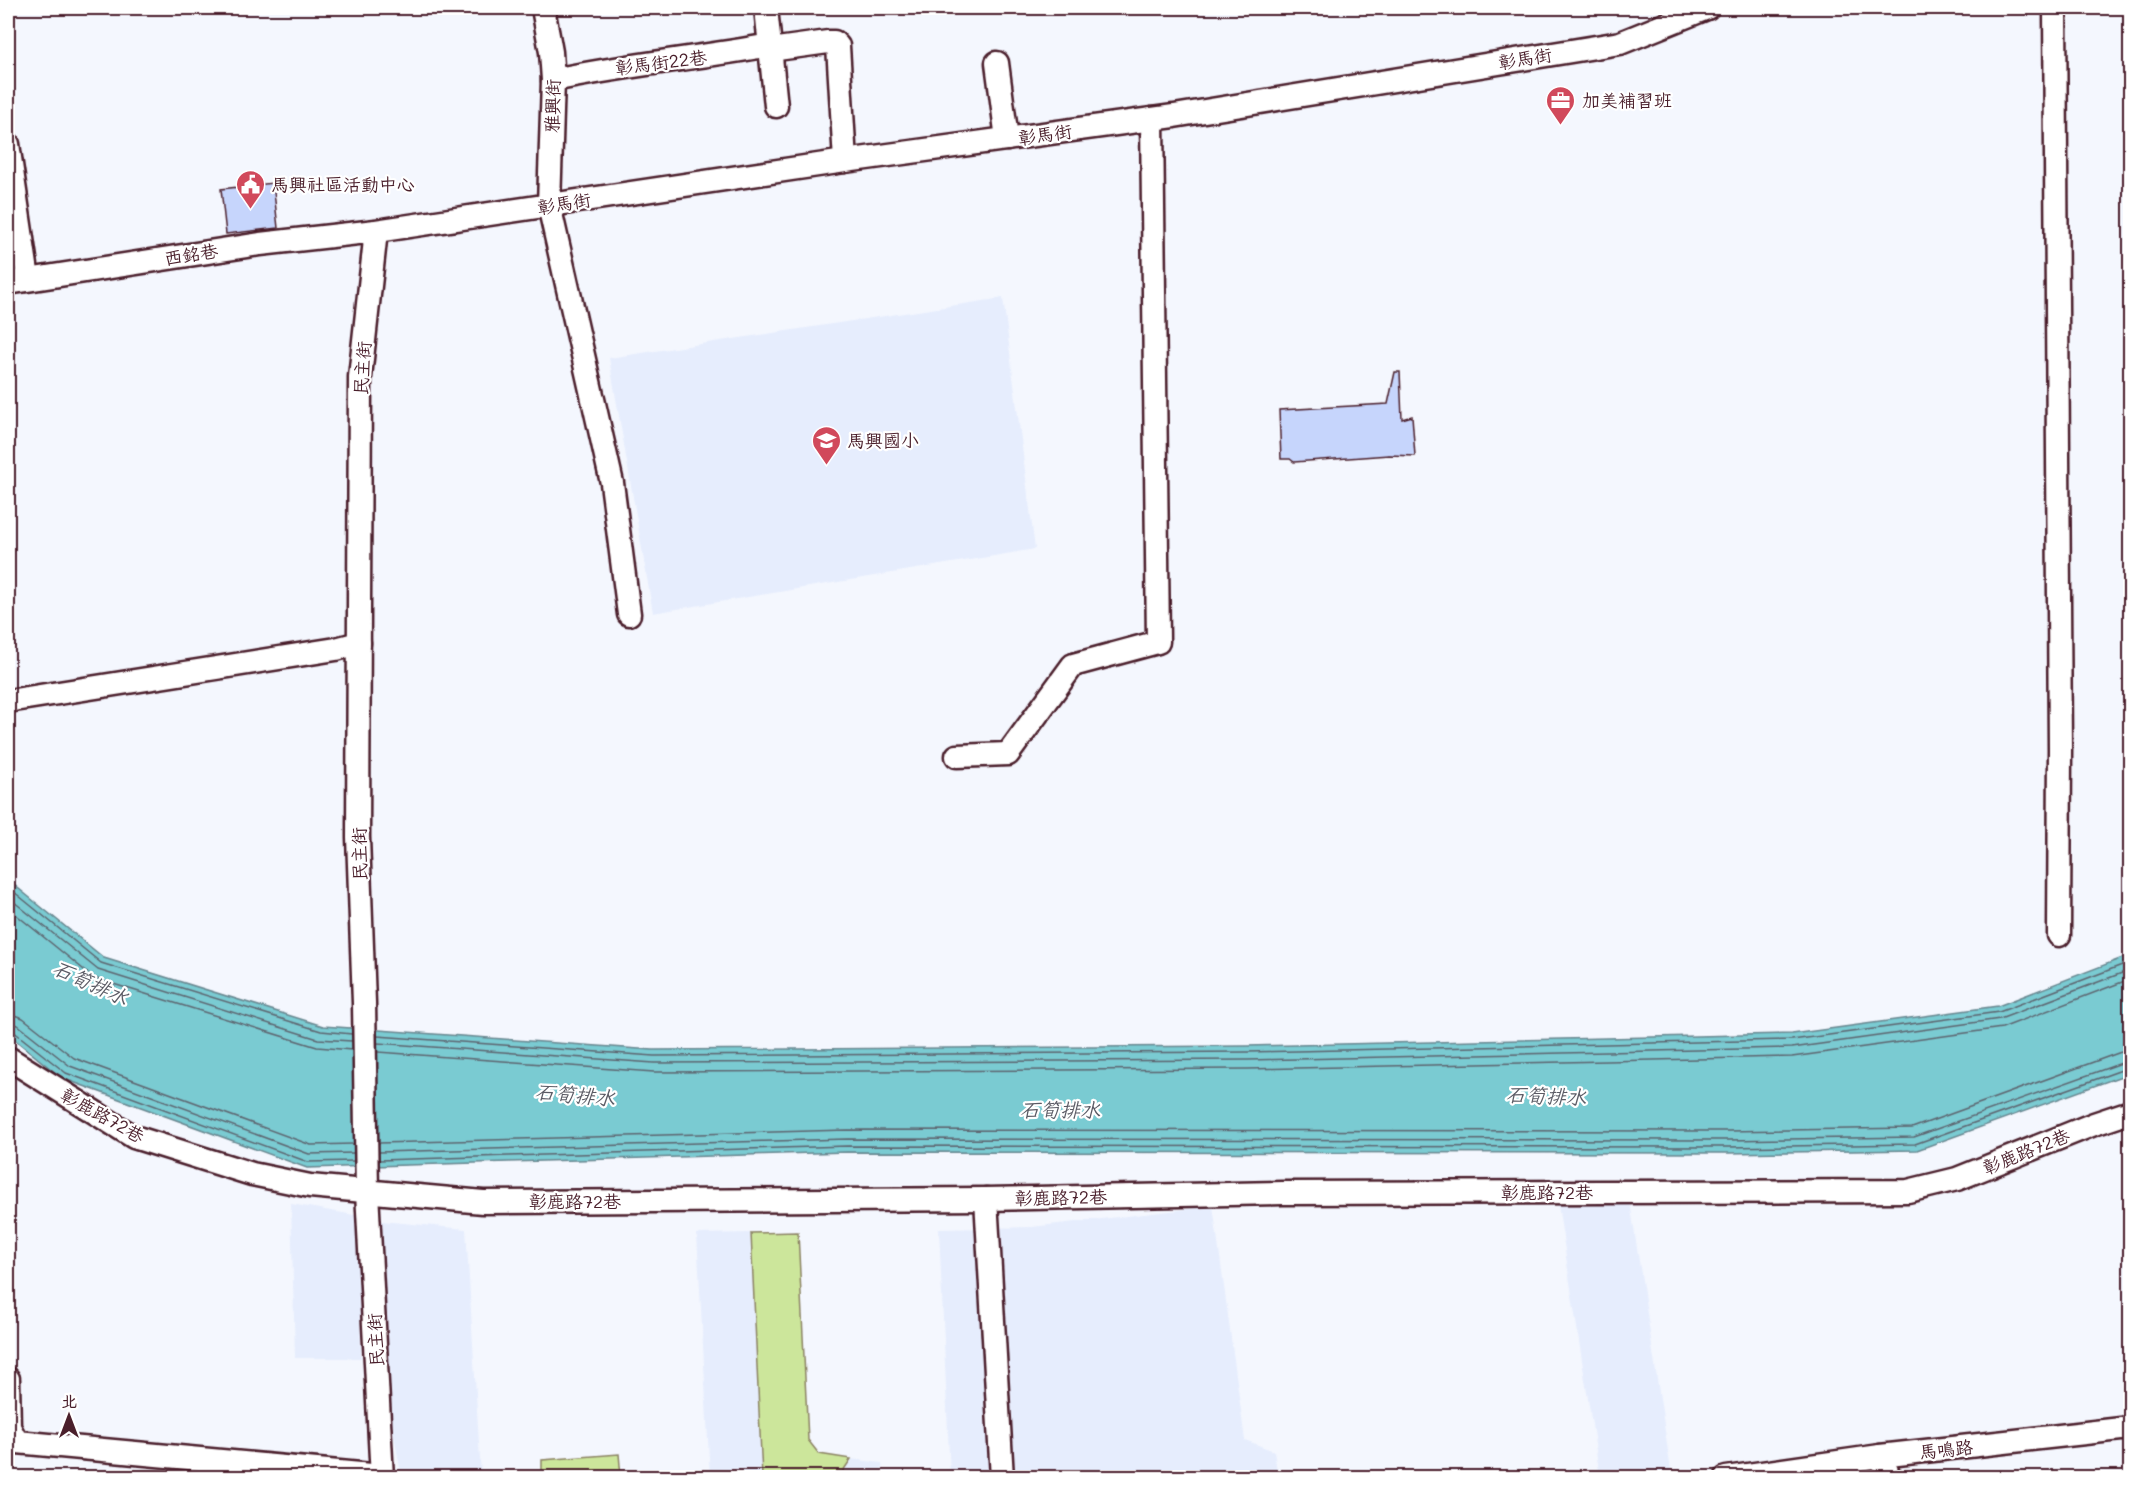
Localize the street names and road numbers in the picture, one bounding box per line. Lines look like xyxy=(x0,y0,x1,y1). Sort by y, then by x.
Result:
street label: 彰馬街 xyxy=(1496,42,1554,74)
street label: 彰馬街22巷 xyxy=(614,44,708,80)
street label: 雅興街 xyxy=(540,79,564,133)
street label: 彰馬街 xyxy=(1017,118,1073,150)
street label: 彰馬街 xyxy=(535,187,593,219)
street label: 西銘巷 xyxy=(162,238,220,270)
street label: 民主街 xyxy=(348,340,376,396)
street label: 民主街 xyxy=(347,827,371,881)
street label: 彰鹿路72巷 xyxy=(57,1082,149,1148)
street label: 彰鹿路72巷 xyxy=(1979,1123,2073,1179)
street label: 彰鹿路72巷 xyxy=(1501,1180,1593,1204)
street label: 彰鹿路72巷 xyxy=(1015,1184,1107,1210)
street label: 彰鹿路72巷 xyxy=(529,1189,621,1213)
street label: 民主街 xyxy=(362,1312,388,1368)
street label: 馬鳴路 xyxy=(1918,1434,1974,1464)

